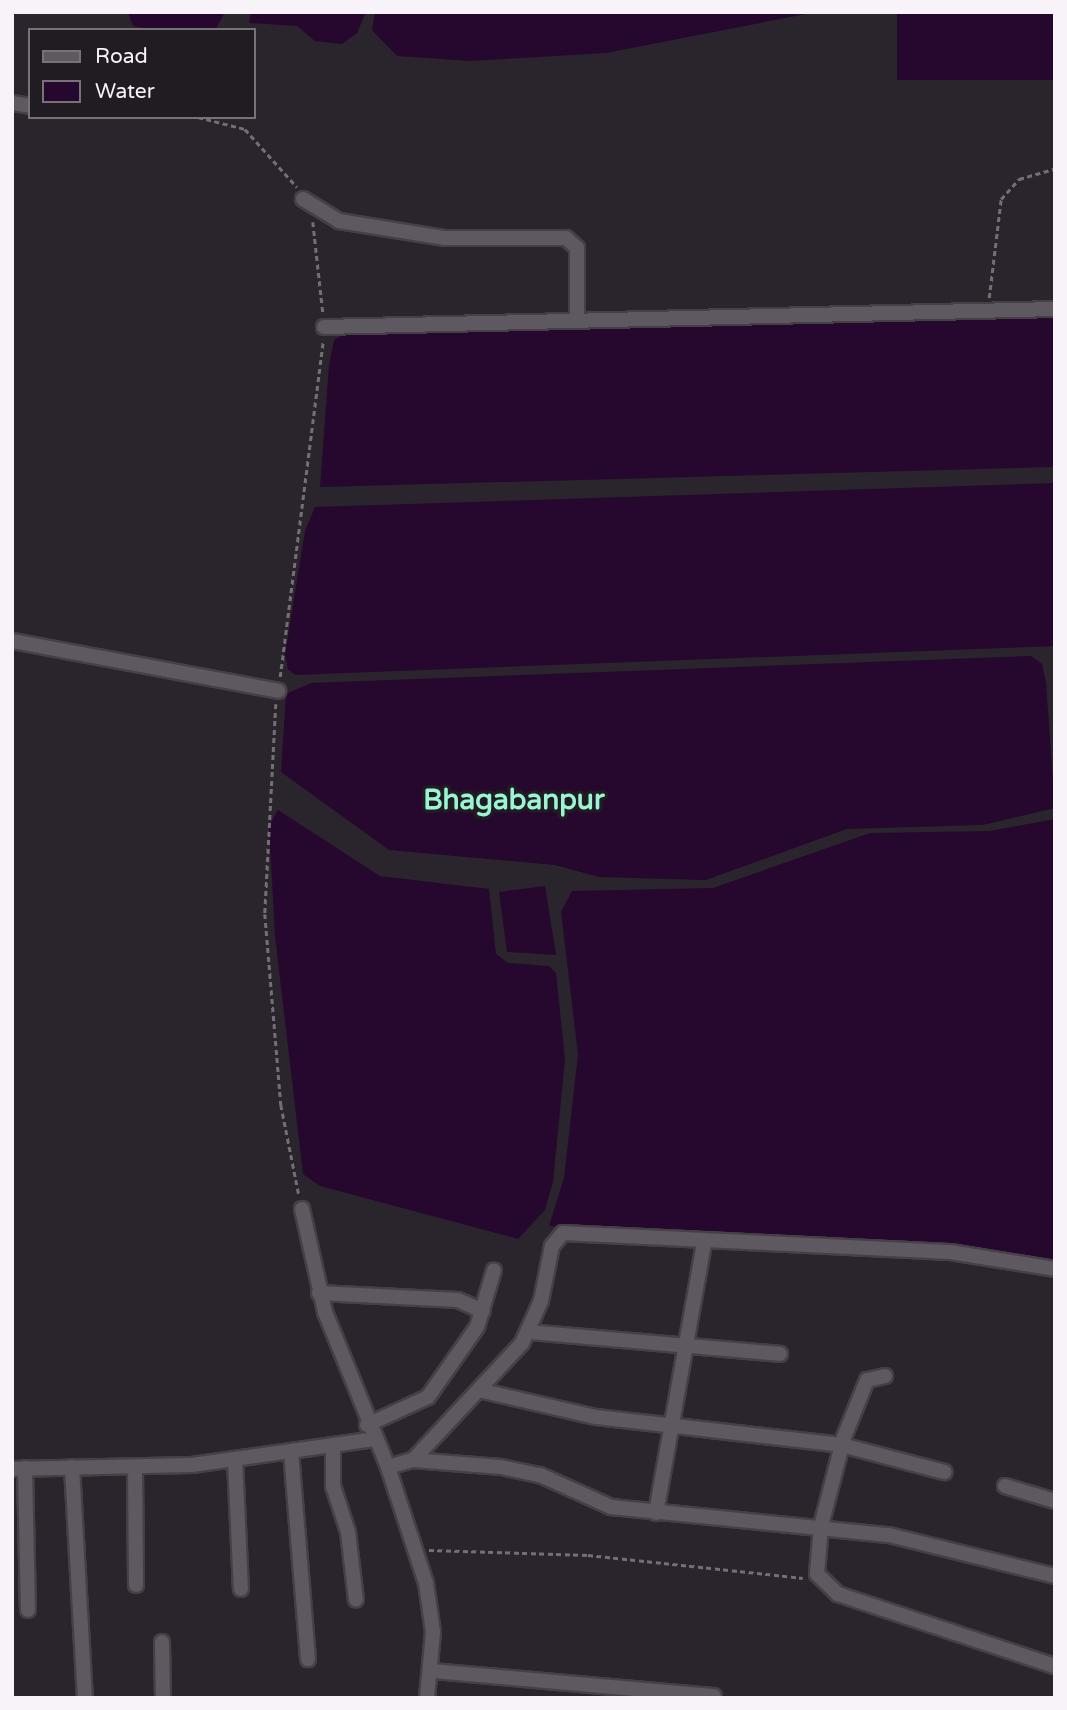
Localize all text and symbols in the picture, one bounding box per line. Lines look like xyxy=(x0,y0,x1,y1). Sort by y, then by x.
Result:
legend xyxy=(28,28,256,119)
text: Road xyxy=(95,44,148,69)
text: Water xyxy=(95,79,155,104)
district label: Bhagabanpur xyxy=(423,783,605,817)

